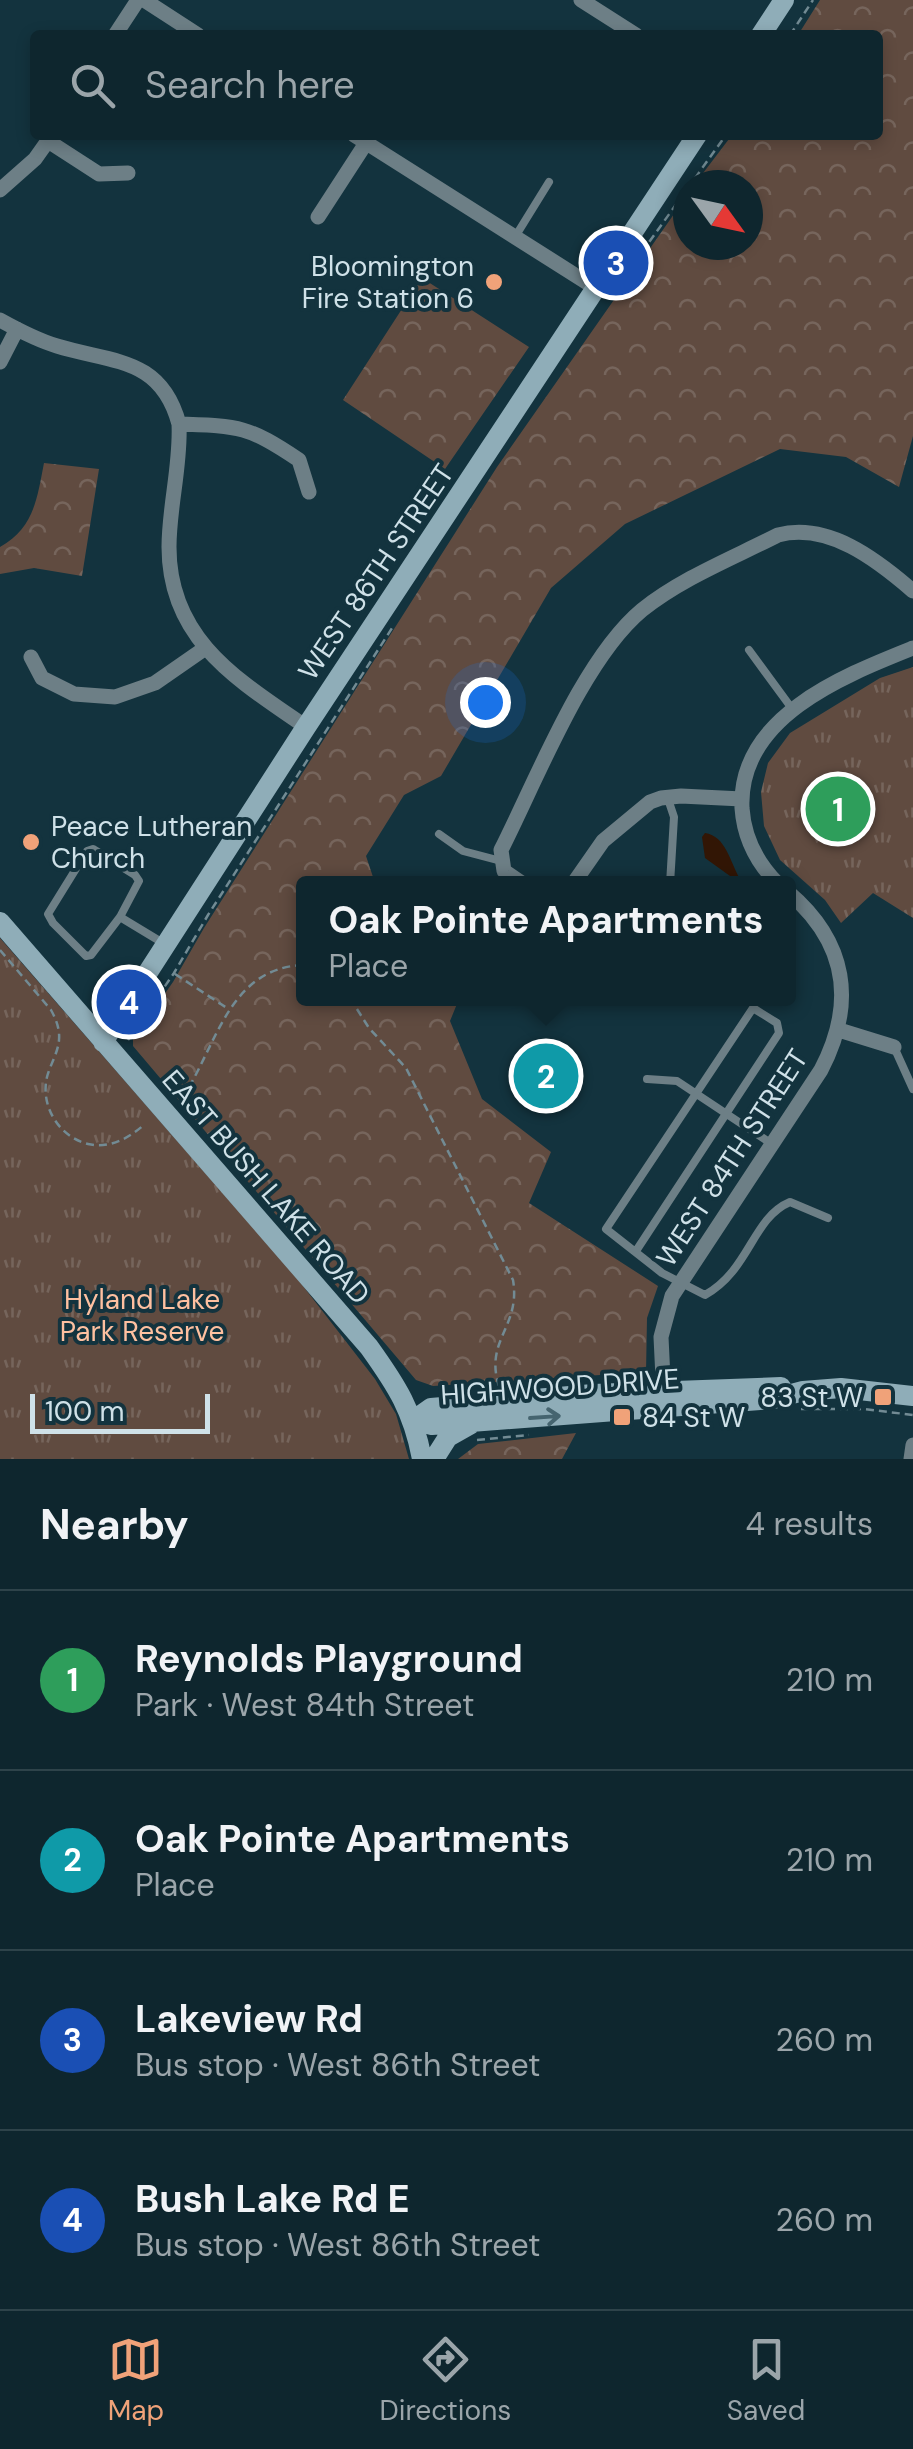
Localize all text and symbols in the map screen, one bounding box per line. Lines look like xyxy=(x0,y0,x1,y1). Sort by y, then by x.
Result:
search box xyxy=(30,30,883,140)
icon: search xyxy=(65,58,120,113)
text: Search here xyxy=(145,60,355,110)
north arrow xyxy=(673,170,763,260)
pin: 3 xyxy=(584,226,648,300)
place label: Bloomington Fire Station 6 xyxy=(302,248,474,317)
marker: Bloomington Fire Station 6 xyxy=(483,271,505,293)
street label: WEST 86TH STREET xyxy=(290,457,462,687)
your location xyxy=(460,677,511,728)
pin: 1 xyxy=(806,772,870,846)
place label: Peace Lutheran Church xyxy=(51,808,252,877)
marker: Peace Lutheran Church xyxy=(20,831,42,853)
popup xyxy=(296,876,796,1006)
text: Oak Pointe Apartments xyxy=(329,895,764,945)
text: Place xyxy=(329,945,408,987)
pin: 4 xyxy=(96,964,162,1040)
pin: 2 xyxy=(514,1038,578,1114)
street label: WEST 84TH STREET xyxy=(648,1042,816,1274)
street label: EAST BUSH LAKE ROAD xyxy=(154,1062,378,1312)
park label: Hyland Lake Park Reserve xyxy=(60,1281,224,1350)
street label: HIGHWOOD DRIVE xyxy=(439,1360,681,1414)
place label: 83 St W xyxy=(760,1379,863,1416)
marker: 83 St W xyxy=(872,1386,894,1408)
scale bar xyxy=(30,1389,210,1434)
text: 100 m xyxy=(45,1393,124,1430)
place label: 84 St W xyxy=(642,1399,745,1436)
marker: 84 St W xyxy=(611,1406,633,1428)
one-way arrow xyxy=(529,1407,561,1426)
text: Nearby xyxy=(40,1497,189,1552)
text: 4 results xyxy=(746,1503,873,1545)
text: Reynolds Playground xyxy=(135,1634,523,1684)
text: 1 xyxy=(67,1659,78,1701)
text: 210 m xyxy=(786,1659,873,1701)
text: Park · West 84th Street xyxy=(135,1684,475,1726)
text: Oak Pointe Apartments xyxy=(135,1814,570,1864)
text: 2 xyxy=(63,1839,82,1881)
text: 210 m xyxy=(786,1839,873,1881)
text: Place xyxy=(135,1864,215,1906)
text: Lakeview Rd xyxy=(135,1994,363,2044)
text: 3 xyxy=(63,2019,82,2061)
text: 260 m xyxy=(776,2019,873,2061)
text: Bus stop · West 86th Street xyxy=(135,2044,541,2086)
text: Bush Lake Rd E xyxy=(135,2174,410,2224)
text: 4 xyxy=(62,2199,83,2241)
text: 260 m xyxy=(776,2199,873,2241)
text: Bus stop · West 86th Street xyxy=(135,2224,541,2266)
tab: Map xyxy=(108,2332,164,2429)
tab: Directions xyxy=(380,2332,511,2429)
tab: Saved xyxy=(727,2332,805,2429)

